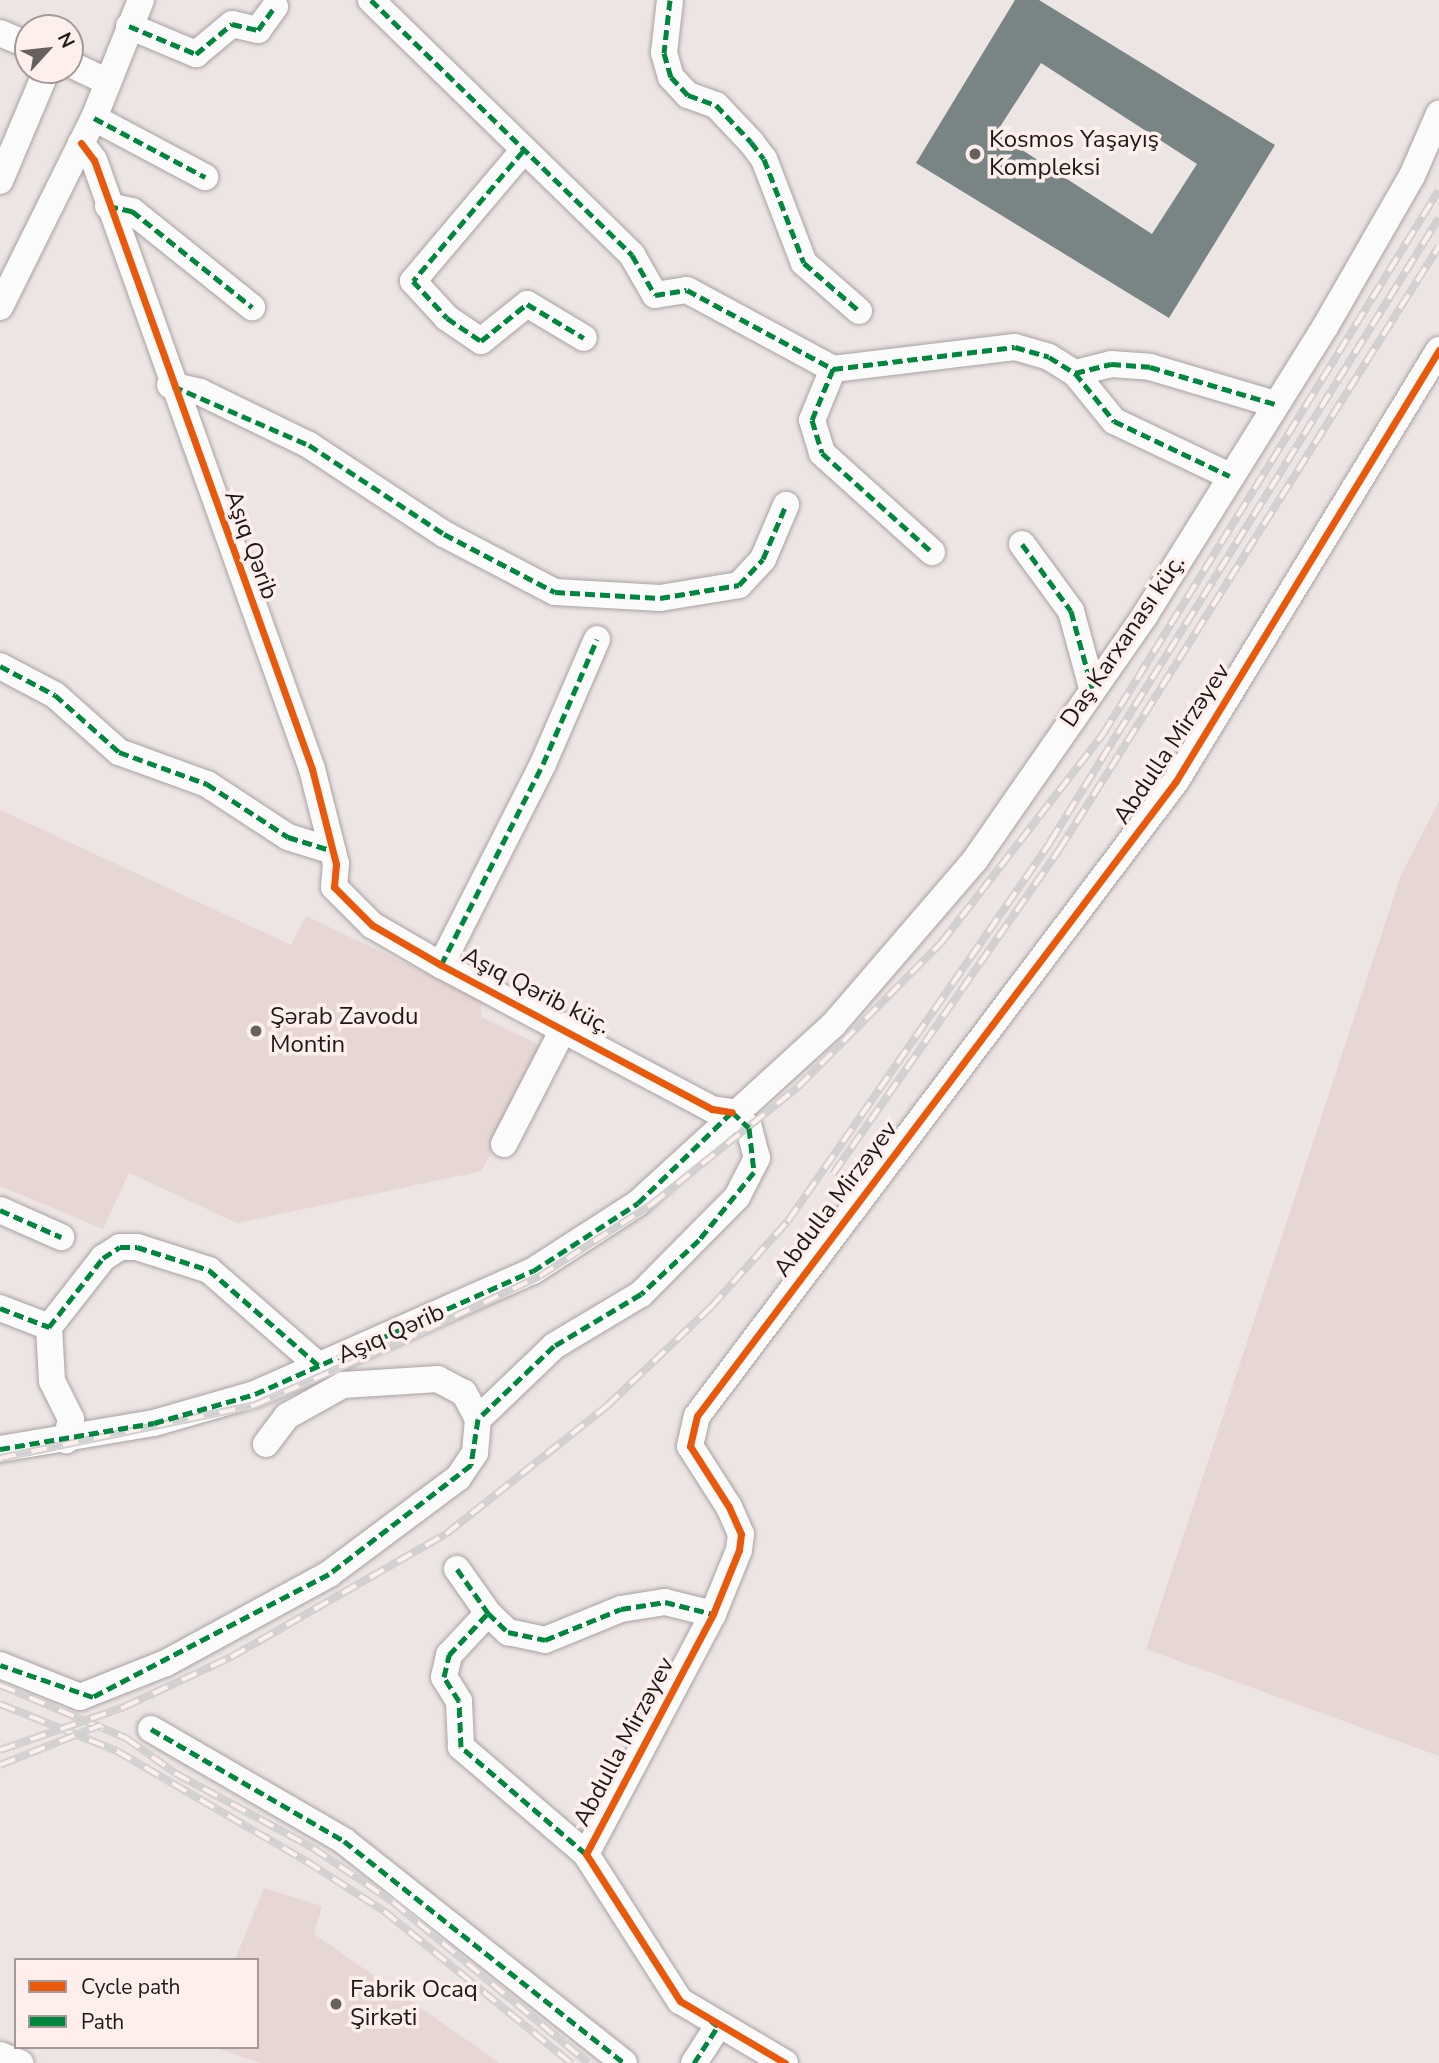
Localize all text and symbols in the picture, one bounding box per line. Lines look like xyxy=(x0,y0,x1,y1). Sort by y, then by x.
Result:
north arrow xyxy=(14,14,84,84)
text: N xyxy=(51,28,81,53)
place label: Kosmos Yaşayış Kompleksi xyxy=(989,126,1159,182)
marker: Kosmos Yaşayış Kompleksi xyxy=(967,146,983,162)
street label: Aşıq Qərib xyxy=(218,487,284,603)
street label: Daş Karxanası küç. xyxy=(1055,549,1191,733)
street label: Abdulla Mirzəyev xyxy=(1108,658,1236,830)
street label: Aşıq Qərib küç. xyxy=(457,941,615,1041)
place label: Şərab Zavodu Montin xyxy=(270,1003,418,1059)
marker: Şərab Zavodu Montin xyxy=(248,1023,264,1039)
street label: Abdulla Mirzəyev xyxy=(768,1116,904,1282)
street label: Aşıq Qərib xyxy=(333,1298,449,1370)
street label: Abdulla Mirzəyev xyxy=(567,1653,681,1831)
legend xyxy=(14,1958,259,2049)
text: Cycle path xyxy=(81,1973,180,2001)
place label: Fabrik Ocaq Şirkəti xyxy=(350,1976,478,2032)
marker: Fabrik Ocaq Şirkəti xyxy=(328,1996,344,2012)
text: Path xyxy=(81,2008,124,2036)

